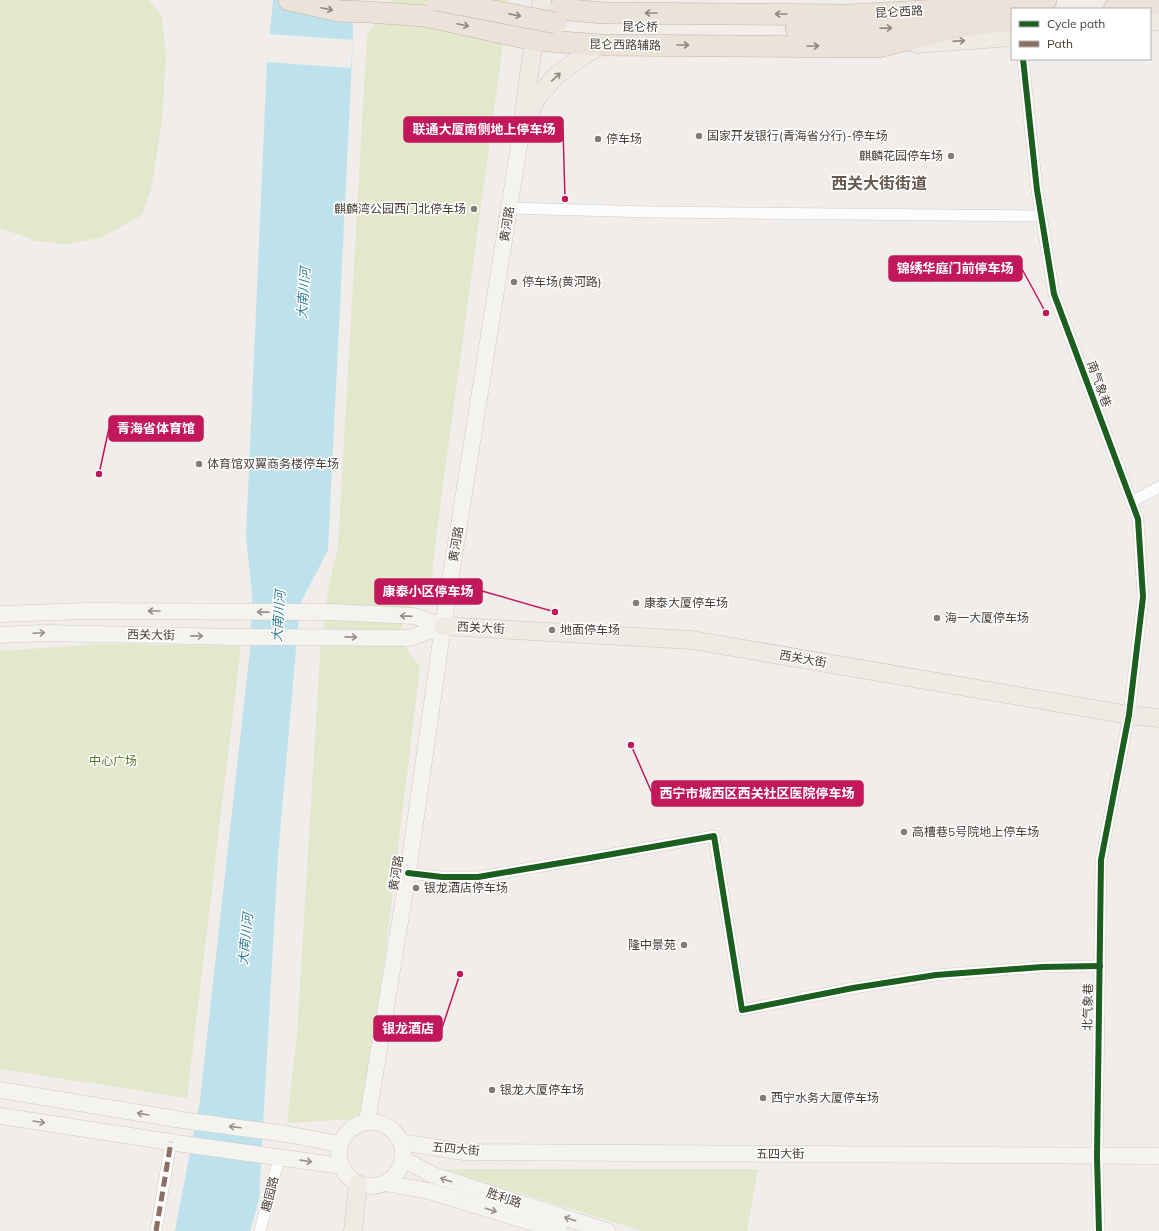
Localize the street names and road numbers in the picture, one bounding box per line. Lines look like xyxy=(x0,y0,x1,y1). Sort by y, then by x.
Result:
street label: 昆仑西路 xyxy=(875,3,923,20)
street label: 昆仑桥 xyxy=(622,19,658,34)
street label: 昆仑西路辅路 xyxy=(589,36,661,53)
street label: 黄河路 xyxy=(496,205,517,243)
street label: 南气象巷 xyxy=(1084,359,1115,409)
street label: 黄河路 xyxy=(445,525,466,563)
street label: 西关大街 xyxy=(457,619,505,636)
street label: 西关大街 xyxy=(127,627,175,642)
street label: 西关大街 xyxy=(778,647,828,670)
street label: 黄河路 xyxy=(385,854,406,892)
street label: 北气象巷 xyxy=(1080,983,1095,1031)
street label: 五四大街 xyxy=(431,1139,481,1158)
street label: 五四大街 xyxy=(756,1146,804,1161)
street label: 趣园路 xyxy=(258,1175,281,1213)
street label: 胜利路 xyxy=(485,1185,524,1210)

